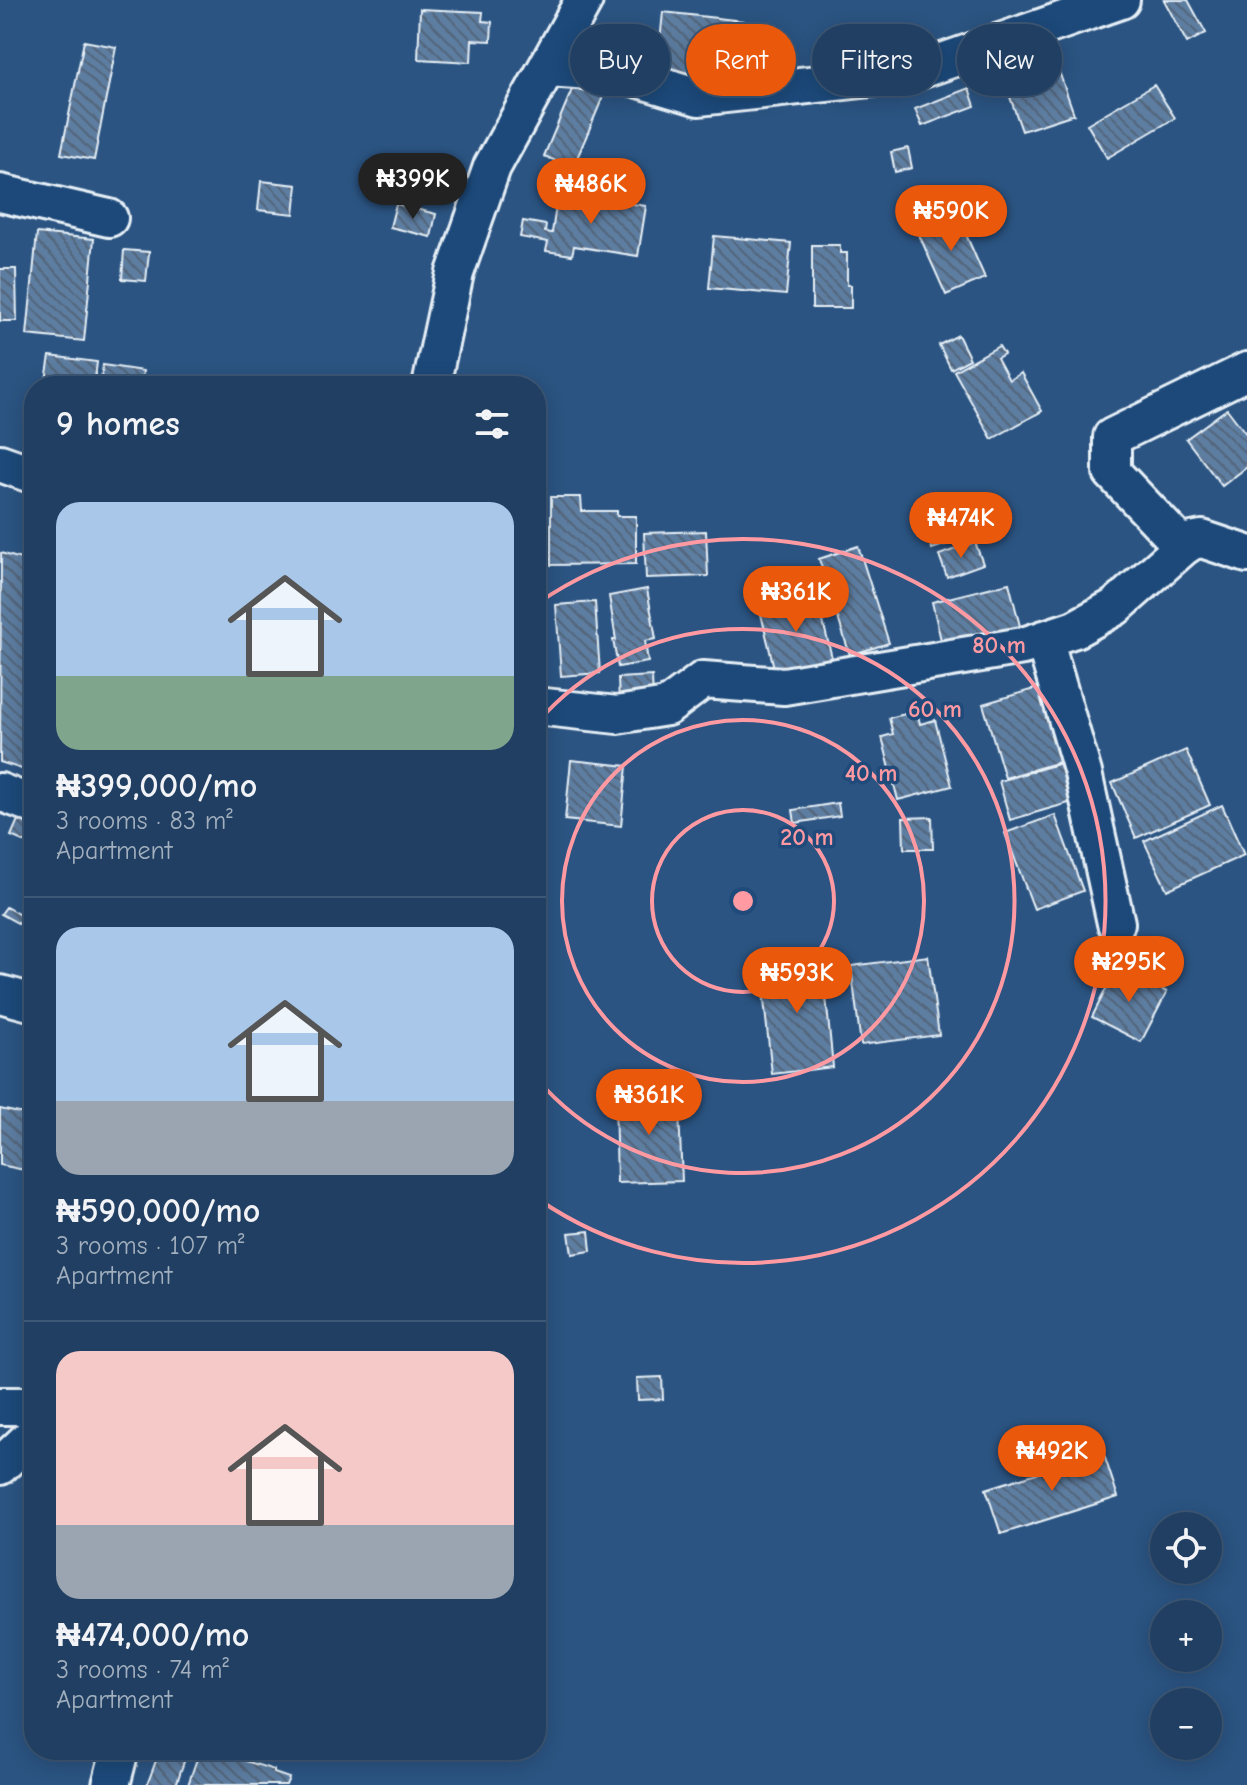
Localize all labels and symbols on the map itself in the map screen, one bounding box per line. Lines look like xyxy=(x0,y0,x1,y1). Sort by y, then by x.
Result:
pin: ₦399K xyxy=(357,153,469,221)
pin: ₦486K xyxy=(535,158,647,226)
pin: ₦590K xyxy=(895,185,1007,253)
pin: ₦474K xyxy=(905,492,1017,560)
pin: ₦361K xyxy=(740,566,852,634)
text: 80 m xyxy=(972,631,1026,659)
text: 60 m xyxy=(908,695,962,723)
text: 40 m xyxy=(845,759,897,787)
text: 20 m xyxy=(780,823,834,851)
centre of rings xyxy=(729,887,757,915)
pin: ₦295K xyxy=(1073,936,1185,1004)
pin: ₦593K xyxy=(741,947,853,1015)
pin: ₦361K xyxy=(593,1069,705,1137)
pin: ₦492K xyxy=(996,1425,1108,1493)

